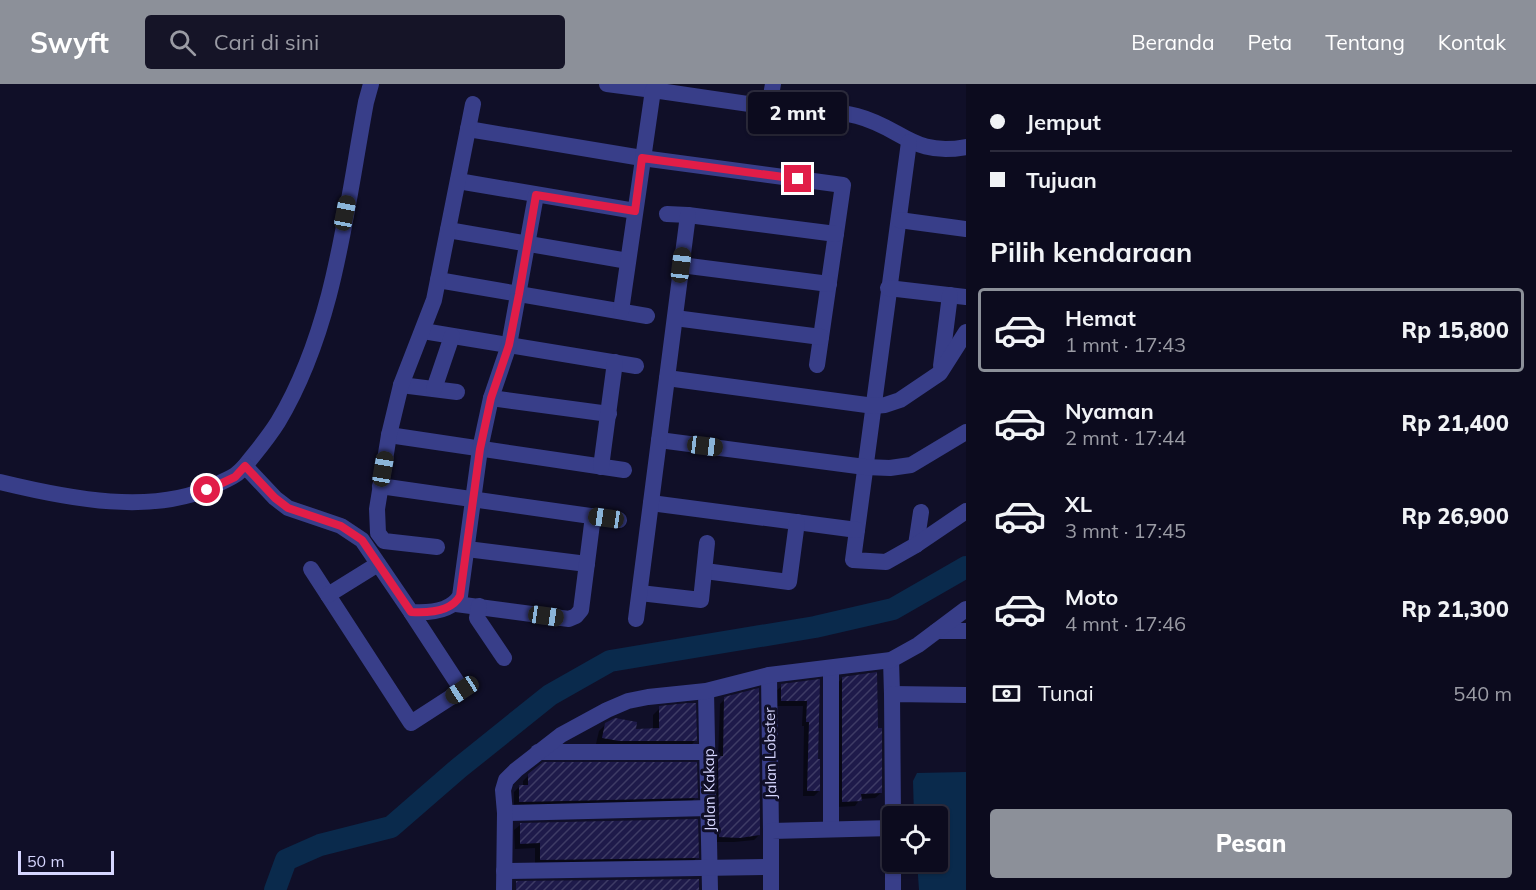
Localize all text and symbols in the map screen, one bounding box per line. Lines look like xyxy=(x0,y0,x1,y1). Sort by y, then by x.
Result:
search box xyxy=(145,15,565,69)
text: Swyft xyxy=(30,25,109,60)
icon: search xyxy=(166,26,199,59)
text: Cari di sini xyxy=(214,28,319,56)
text: Beranda xyxy=(1131,29,1215,55)
text: Peta xyxy=(1248,29,1292,55)
text: Tentang xyxy=(1325,29,1405,55)
text: Kontak xyxy=(1438,29,1506,55)
callout: 2 mnt xyxy=(748,92,848,134)
text: 2 mnt xyxy=(769,100,826,125)
text: Jemput xyxy=(1026,108,1101,136)
route end xyxy=(784,165,811,192)
text: Tujuan xyxy=(1026,166,1097,194)
car xyxy=(333,194,357,232)
text: Pilih kendaraan xyxy=(990,235,1192,269)
car xyxy=(670,246,692,284)
icon: car xyxy=(993,303,1047,357)
text: Hemat xyxy=(1065,304,1136,332)
text: Rp 15,800 xyxy=(1402,316,1509,344)
text: 1 mnt · 17:43 xyxy=(1065,332,1186,357)
icon: car xyxy=(993,396,1047,450)
text: Nyaman xyxy=(1065,397,1154,425)
text: Rp 21,400 xyxy=(1402,409,1509,437)
text: 2 mnt · 17:44 xyxy=(1065,425,1186,450)
car xyxy=(686,435,724,457)
car xyxy=(371,450,395,488)
route start xyxy=(193,476,220,503)
icon: car xyxy=(993,489,1047,543)
text: XL xyxy=(1065,490,1092,518)
text: Rp 26,900 xyxy=(1402,502,1509,530)
car xyxy=(587,507,625,529)
text: 3 mnt · 17:45 xyxy=(1065,518,1186,543)
icon: car xyxy=(993,582,1047,636)
text: Moto xyxy=(1065,583,1118,611)
text: Rp 21,300 xyxy=(1402,595,1509,623)
car xyxy=(527,605,565,627)
text: 4 mnt · 17:46 xyxy=(1065,611,1186,636)
car xyxy=(442,673,482,707)
icon: cash xyxy=(990,677,1023,710)
text: Tunai xyxy=(1038,679,1094,707)
text: 540 m xyxy=(1453,681,1512,706)
street label: Jalan Lobster xyxy=(760,707,780,799)
street label: Jalan Kakap xyxy=(699,748,719,832)
map controls xyxy=(882,806,948,872)
button: locate xyxy=(882,806,948,872)
button: Pesan xyxy=(990,809,1512,878)
scale bar xyxy=(18,848,114,876)
text: 50 m xyxy=(27,851,64,871)

